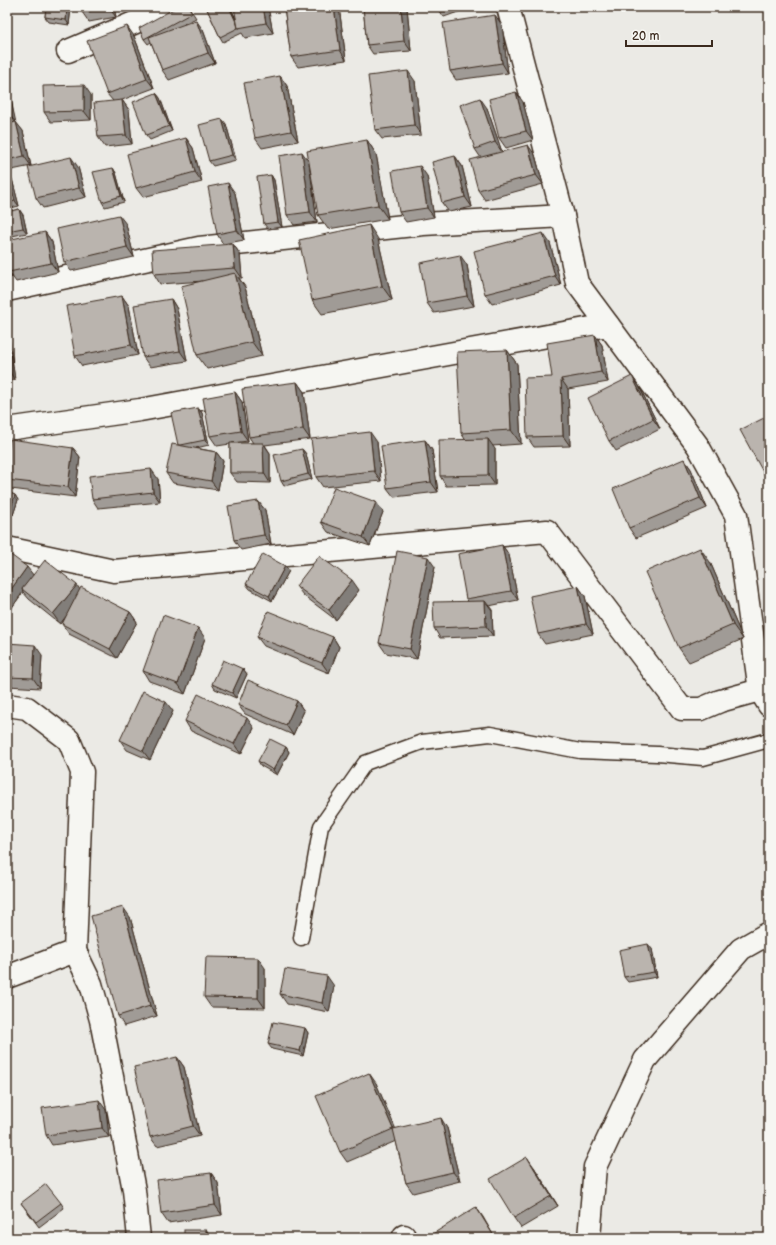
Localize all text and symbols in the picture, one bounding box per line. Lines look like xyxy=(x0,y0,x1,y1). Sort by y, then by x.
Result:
scale bar xyxy=(626,22,712,48)
text: 20 m xyxy=(632,29,659,44)

